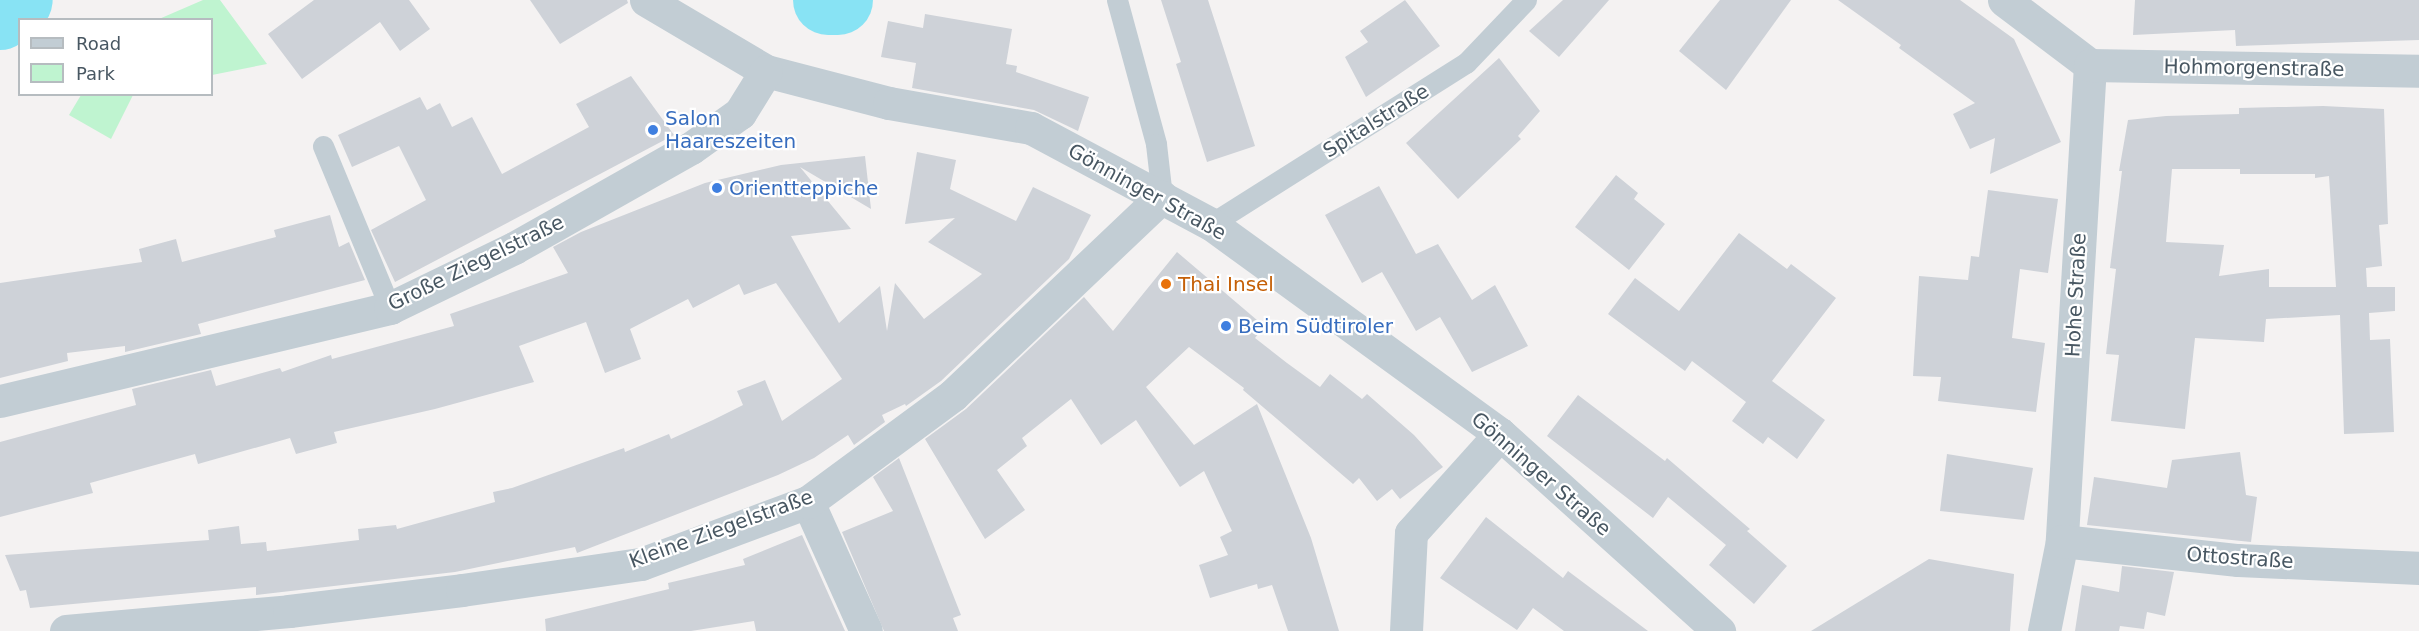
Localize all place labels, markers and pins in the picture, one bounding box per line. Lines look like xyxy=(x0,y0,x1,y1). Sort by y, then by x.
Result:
place label: Salon Haareszeiten xyxy=(665,106,796,153)
marker: Salon Haareszeiten xyxy=(646,123,660,137)
place label: Orientteppiche xyxy=(729,176,878,200)
marker: Orientteppiche xyxy=(710,181,724,195)
place label: Thai Insel xyxy=(1178,272,1274,296)
marker: Thai Insel xyxy=(1159,277,1173,291)
place label: Beim Südtiroler xyxy=(1238,314,1393,338)
marker: Beim Südtiroler xyxy=(1219,319,1233,333)

